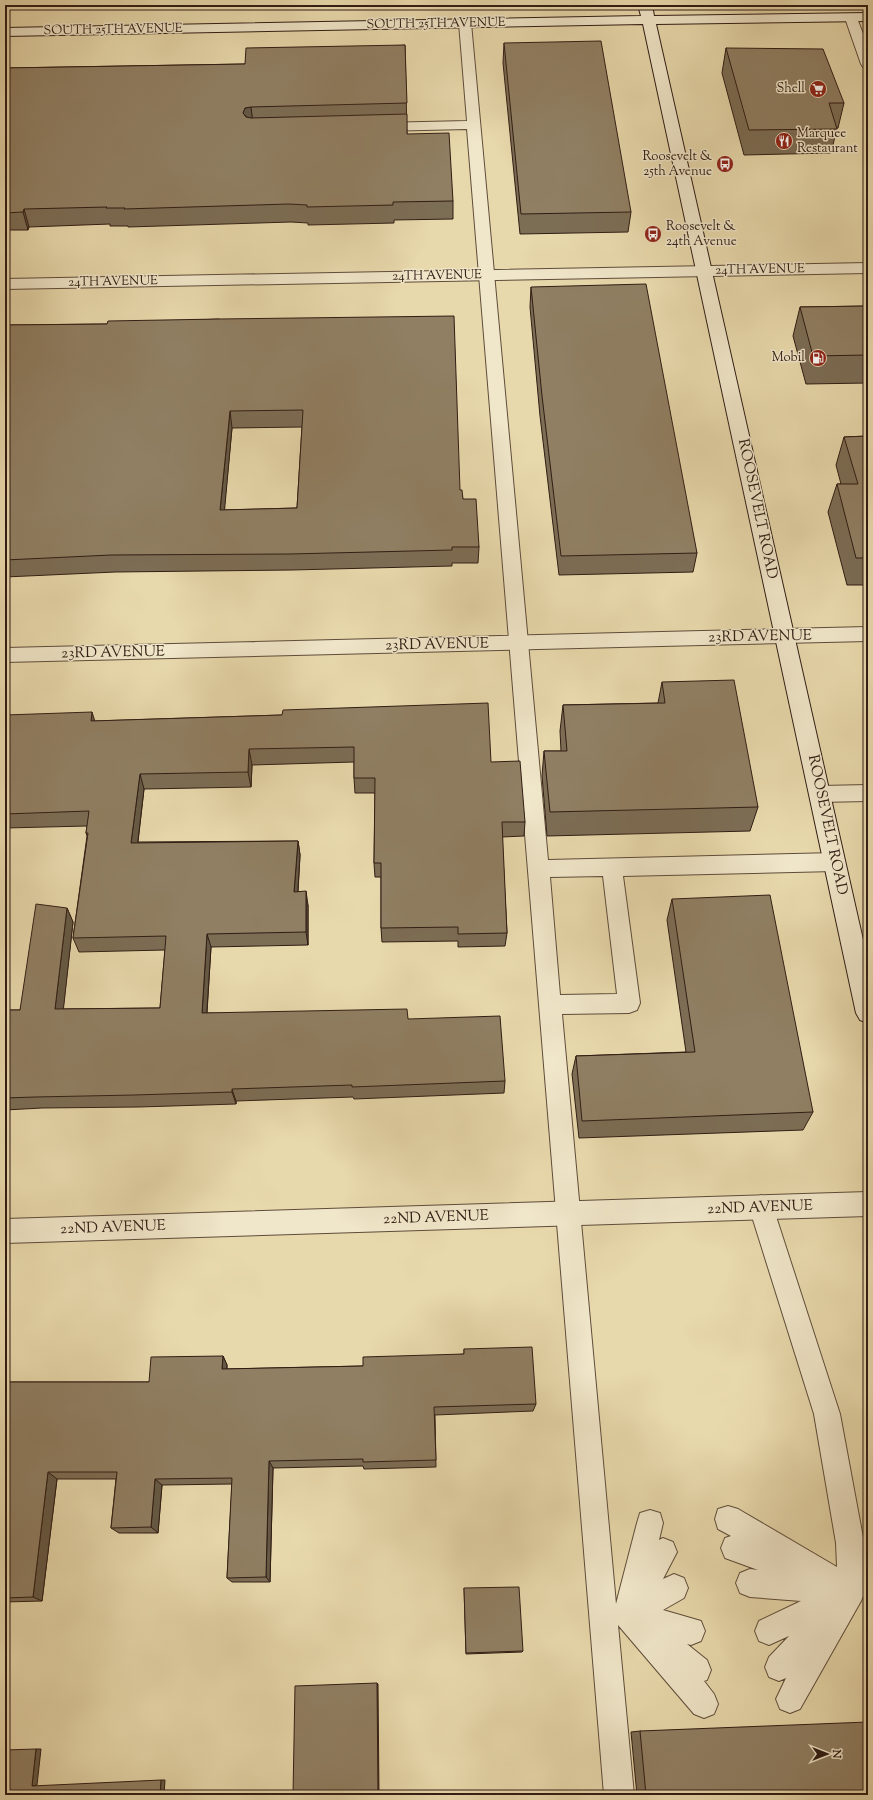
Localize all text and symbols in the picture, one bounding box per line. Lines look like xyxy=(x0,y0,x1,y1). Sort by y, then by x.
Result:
street label: SOUTH 25TH AVENUE xyxy=(366,14,506,34)
street label: SOUTH 25TH AVENUE xyxy=(43,20,183,40)
supermarket icon: Shell xyxy=(808,79,828,99)
place label: Shell xyxy=(777,80,805,98)
place label: Marquee Restaurant xyxy=(797,125,858,158)
restaurant icon: Marquee Restaurant xyxy=(774,131,794,151)
place label: Roosevelt & 25th Avenue xyxy=(642,148,713,181)
bus stop icon: Roosevelt & 25th Avenue xyxy=(715,154,735,174)
place label: Roosevelt & 24th Avenue xyxy=(666,218,737,251)
bus stop icon: Roosevelt & 24th Avenue xyxy=(643,224,663,244)
street label: 24TH AVENUE xyxy=(715,260,805,280)
street label: 24TH AVENUE xyxy=(392,266,482,286)
street label: 24TH AVENUE xyxy=(68,272,158,292)
fuel station icon: Mobil xyxy=(808,348,828,368)
place label: Mobil xyxy=(772,349,805,367)
street label: ROOSEVELT ROAD xyxy=(732,437,782,581)
street label: 23RD AVENUE xyxy=(708,626,812,648)
street label: 23RD AVENUE xyxy=(385,634,489,656)
street label: 23RD AVENUE xyxy=(61,642,165,664)
street label: ROOSEVELT ROAD xyxy=(802,753,852,897)
street label: 22ND AVENUE xyxy=(707,1196,813,1220)
street label: 22ND AVENUE xyxy=(383,1206,489,1230)
street label: 22ND AVENUE xyxy=(60,1216,166,1240)
north arrow xyxy=(807,1734,847,1774)
text: N xyxy=(828,1749,844,1759)

